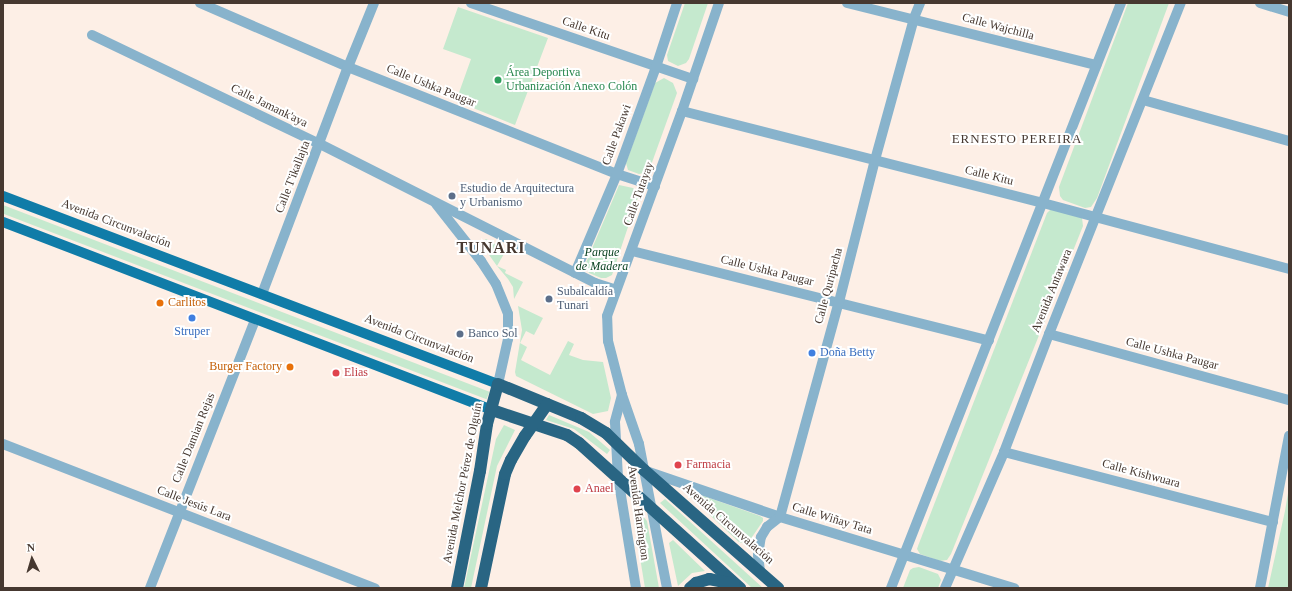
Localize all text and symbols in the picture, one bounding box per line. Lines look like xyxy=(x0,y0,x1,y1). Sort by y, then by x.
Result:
street label: Calle Wajchilla xyxy=(960,10,1036,44)
street label: Calle Kitu xyxy=(560,14,612,44)
street label: Calle Ushka Paugar xyxy=(384,61,478,111)
place label: Área Deportiva Urbanización Anexo Colón xyxy=(506,66,638,94)
marker: Área Deportiva Urbanización Anexo Colón xyxy=(493,75,503,85)
street label: Calle Jamank'aya xyxy=(228,81,310,131)
street label: Calle Pakawi xyxy=(599,103,635,167)
district label: ERNESTO PEREIRA xyxy=(952,131,1082,147)
street label: Calle T'ikallajta xyxy=(273,139,313,215)
street label: Calle Tutayay xyxy=(621,160,657,228)
street label: Calle Kitu xyxy=(963,163,1015,189)
place label: Estudio de Arquitectura y Urbanismo xyxy=(460,182,575,210)
marker: Estudio de Arquitectura y Urbanismo xyxy=(447,191,457,201)
street label: Avenida Circunvalación xyxy=(59,196,173,252)
district label: TUNARI xyxy=(456,238,526,258)
park label: Parque de Madera xyxy=(576,246,628,274)
street label: Calle Quripacha xyxy=(812,246,846,326)
street label: Avenida Antawara xyxy=(1029,247,1075,335)
street label: Calle Ushka Paugar xyxy=(719,252,815,290)
place label: Subalcaldía Tunari xyxy=(557,285,613,313)
marker: Subalcaldía Tunari xyxy=(544,294,554,304)
place label: Carlitos xyxy=(168,296,206,310)
marker: Carlitos xyxy=(155,298,165,308)
street label: Avenida Circunvalación xyxy=(362,311,476,367)
marker: Struper xyxy=(187,313,197,323)
place label: Struper xyxy=(174,325,210,339)
place label: Banco Sol xyxy=(468,327,518,341)
marker: Banco Sol xyxy=(455,329,465,339)
street label: Calle Ushka Paugar xyxy=(1124,335,1220,373)
place label: Doña Betty xyxy=(820,346,875,360)
marker: Doña Betty xyxy=(807,348,817,358)
place label: Burger Factory xyxy=(209,360,282,374)
marker: Burger Factory xyxy=(285,362,295,372)
place label: Elias xyxy=(344,366,368,380)
marker: Elias xyxy=(331,368,341,378)
street label: Calle Damian Rejas xyxy=(169,391,219,485)
street label: Avenida Melchor Pérez de Olguín xyxy=(440,401,486,565)
street label: Calle Kishwuara xyxy=(1100,457,1182,491)
place label: Farmacia xyxy=(686,458,731,472)
marker: Farmacia xyxy=(673,460,683,470)
street label: Avenida Harrington xyxy=(624,465,652,561)
street label: Avenida Circunvalación xyxy=(679,480,777,568)
place label: Anael xyxy=(585,482,614,496)
street label: Calle Jesús Lara xyxy=(155,483,233,525)
marker: Anael xyxy=(572,484,582,494)
street label: Calle Wiñay Tata xyxy=(790,500,874,538)
north arrow xyxy=(12,539,52,579)
text: N xyxy=(26,541,35,553)

